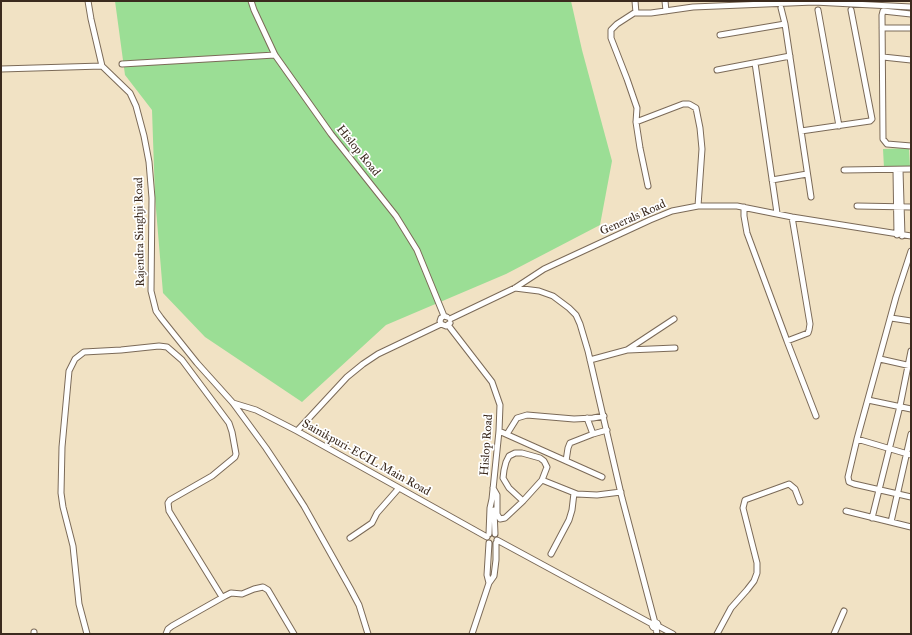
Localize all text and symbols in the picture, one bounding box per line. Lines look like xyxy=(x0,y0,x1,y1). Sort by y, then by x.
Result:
street label: Hislop Road xyxy=(333,123,383,179)
street label: Rajendra Singhji Road xyxy=(132,177,148,287)
street label: Generals Road xyxy=(598,197,668,239)
street label: Hislop Road xyxy=(478,414,496,476)
street label: Sainikpuri-ECIL Main Road xyxy=(299,417,433,499)

